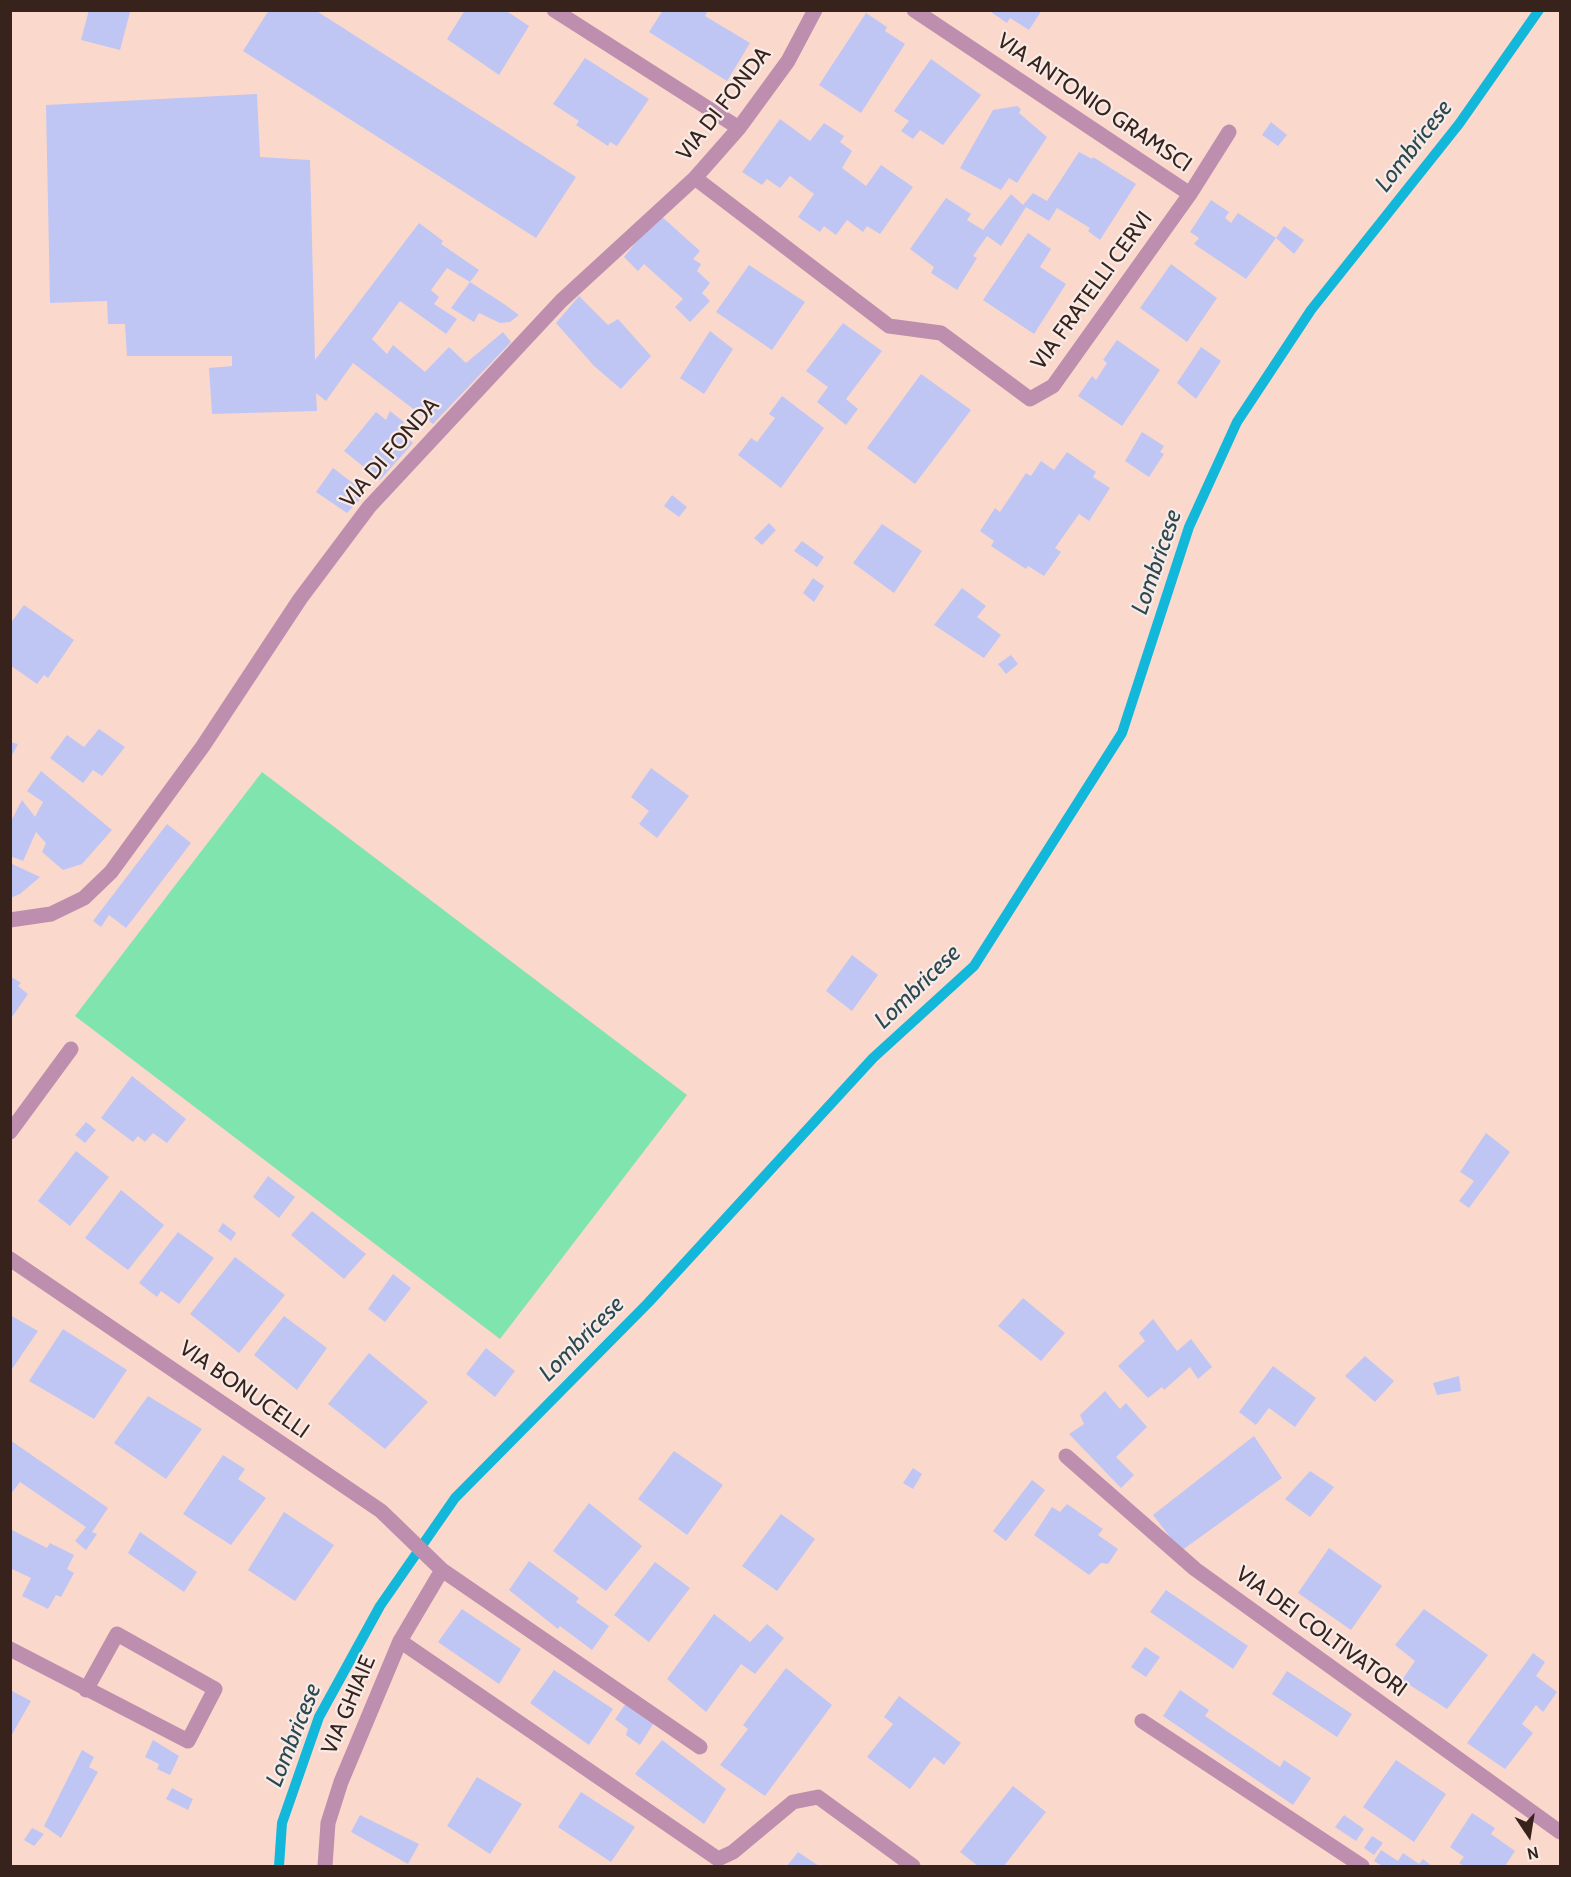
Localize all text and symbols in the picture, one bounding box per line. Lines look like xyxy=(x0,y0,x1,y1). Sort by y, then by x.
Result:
street label: VIA ANTONIO GRAMSCI xyxy=(992,28,1196,178)
street label: VIA DI FONDA xyxy=(671,42,777,166)
water label: Lombricese xyxy=(1369,94,1459,198)
street label: VIA FRATELLI CERVI xyxy=(1026,207,1158,375)
street label: VIA DI FONDA xyxy=(335,393,445,513)
water label: Lombricese xyxy=(1126,506,1188,618)
water label: Lombricese xyxy=(869,939,967,1035)
water label: Lombricese xyxy=(533,1290,631,1388)
street label: VIA BONUCELLI xyxy=(174,1335,314,1445)
street label: VIA DEI COLTIVATORI xyxy=(1230,1561,1412,1703)
street label: VIA GHIAIE xyxy=(316,1652,382,1758)
water label: Lombricese xyxy=(260,1679,328,1791)
north arrow xyxy=(1499,1805,1559,1865)
text: N xyxy=(1525,1843,1540,1864)

